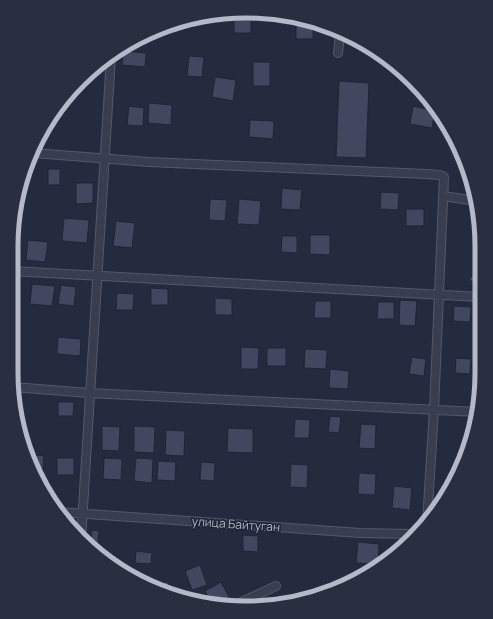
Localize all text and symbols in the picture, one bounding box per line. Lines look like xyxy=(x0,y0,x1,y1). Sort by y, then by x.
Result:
street label: улица Байтуган xyxy=(191,512,281,536)

